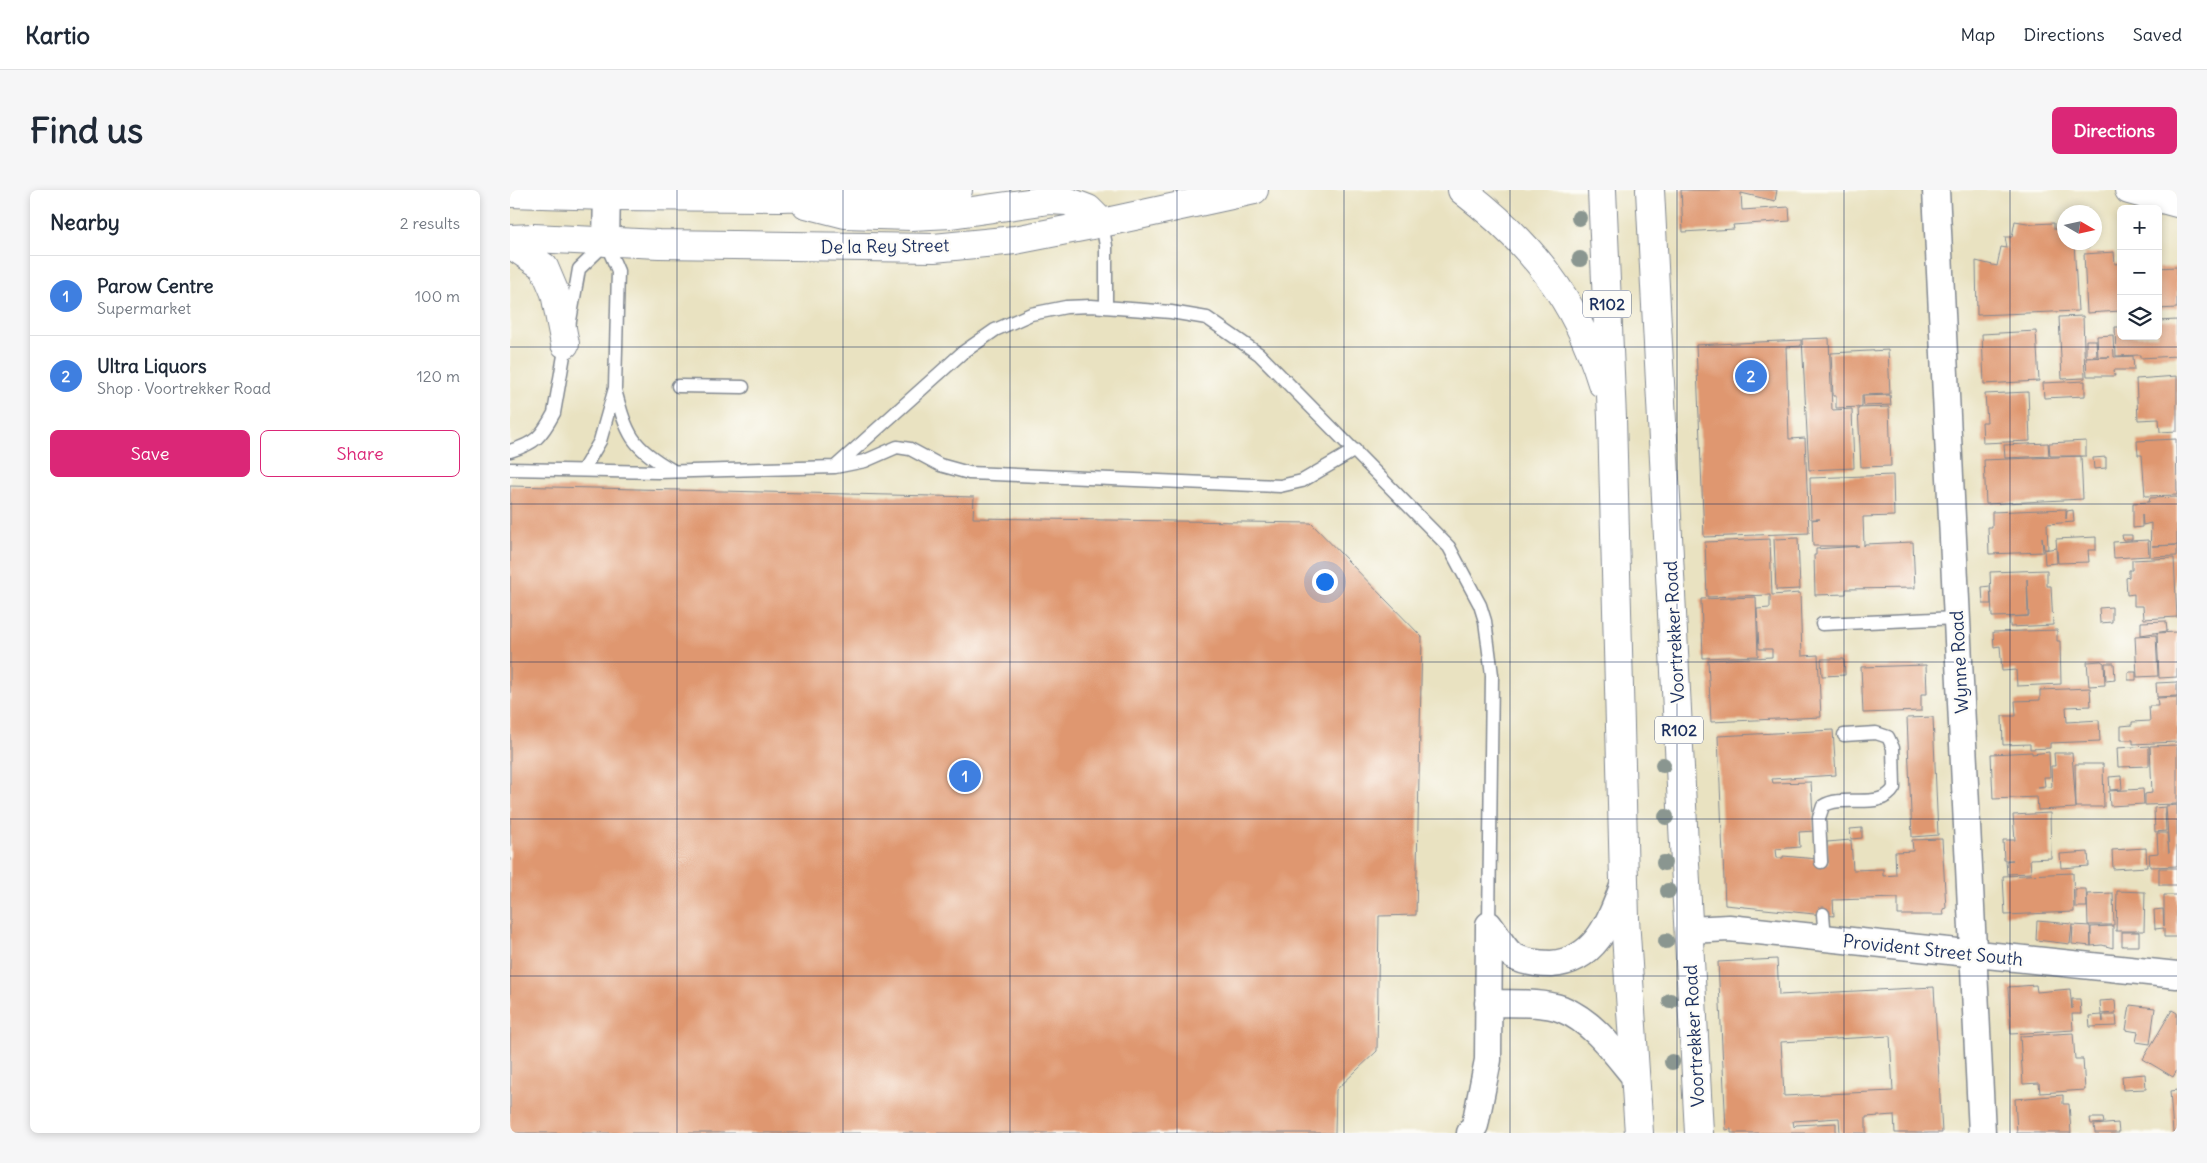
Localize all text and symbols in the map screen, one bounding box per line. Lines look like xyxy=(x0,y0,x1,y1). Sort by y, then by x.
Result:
text: Kartio xyxy=(25,20,90,50)
text: Map xyxy=(1960,23,1995,46)
text: Directions xyxy=(2023,23,2105,46)
text: Saved xyxy=(2133,23,2182,46)
button: Directions xyxy=(2052,107,2177,154)
text: Find us xyxy=(30,108,143,152)
north arrow xyxy=(2057,205,2102,250)
map controls xyxy=(2117,205,2162,340)
button: + xyxy=(2117,205,2162,250)
text: Nearby xyxy=(50,209,120,236)
text: 2 results xyxy=(400,213,460,233)
street label: De la Rey Street xyxy=(820,233,950,259)
button: − xyxy=(2117,250,2162,295)
text: Parow Centre xyxy=(97,274,213,298)
text: 1 xyxy=(63,286,69,306)
text: 100 m xyxy=(415,286,460,306)
road number: R102 xyxy=(1583,290,1631,318)
button: layers xyxy=(2117,295,2162,340)
text: Supermarket xyxy=(97,298,191,318)
text: Ultra Liquors xyxy=(97,354,207,378)
pin: 2 xyxy=(1735,357,1767,395)
text: 2 xyxy=(62,366,70,386)
text: 120 m xyxy=(417,366,460,386)
text: Shop · Voortrekker Road xyxy=(97,378,271,398)
button: Save xyxy=(50,430,250,477)
button: Share xyxy=(260,430,460,477)
street label: Voortrekker Road xyxy=(1659,560,1689,704)
your location xyxy=(1312,569,1338,595)
street label: Wynne Road xyxy=(1945,609,1973,714)
road number: R102 xyxy=(1655,716,1703,744)
pin: 1 xyxy=(949,757,981,795)
street label: Provident Street South xyxy=(1842,929,2024,971)
street label: Voortrekker Road xyxy=(1679,964,1709,1108)

